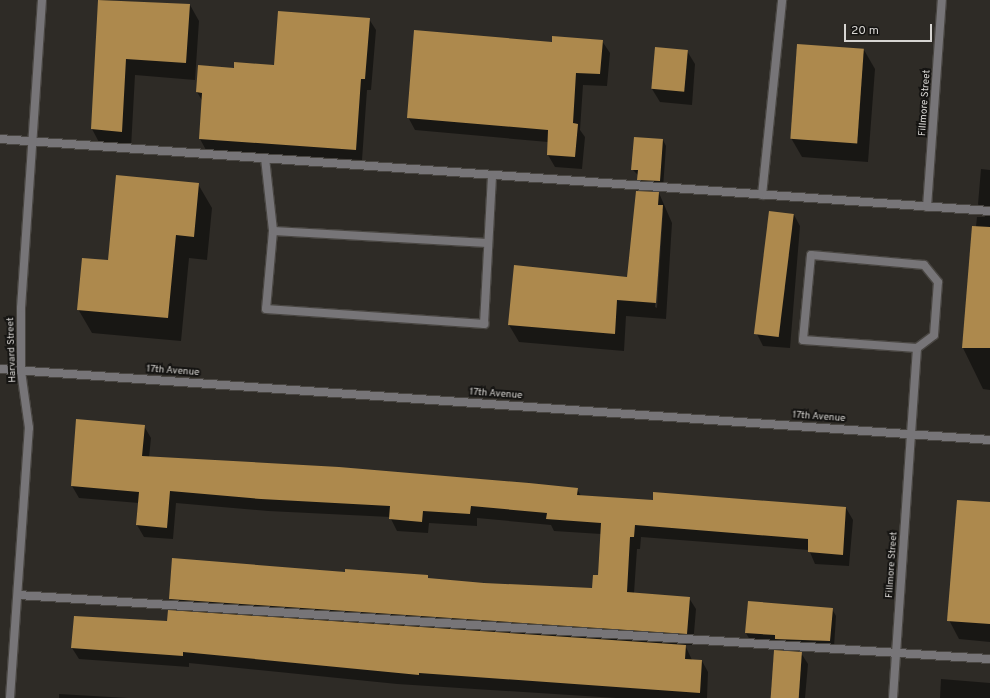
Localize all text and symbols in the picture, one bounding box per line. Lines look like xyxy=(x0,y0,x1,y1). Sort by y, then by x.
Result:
scale bar xyxy=(846,16,934,42)
text: 20 m xyxy=(851,23,879,39)
street label: Fillmore Street xyxy=(917,69,933,137)
street label: Harvard Street xyxy=(5,317,19,383)
street label: 17th Avenue xyxy=(146,363,200,379)
street label: 17th Avenue xyxy=(469,386,523,402)
street label: 17th Avenue xyxy=(792,409,846,425)
street label: Fillmore Street xyxy=(884,531,900,599)

